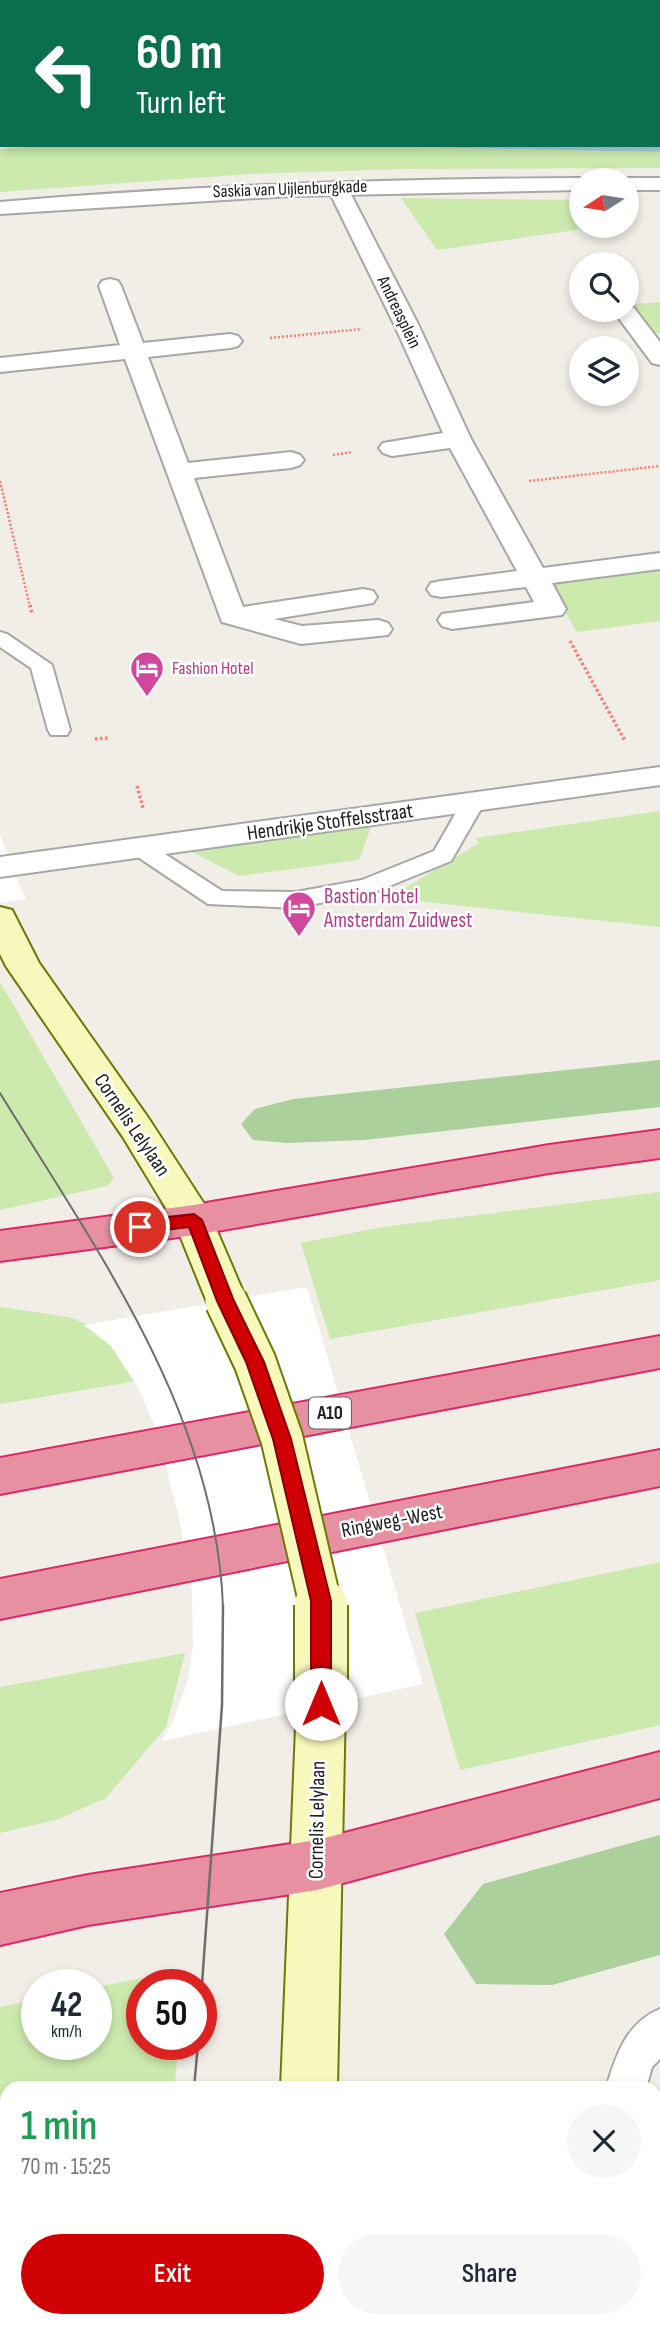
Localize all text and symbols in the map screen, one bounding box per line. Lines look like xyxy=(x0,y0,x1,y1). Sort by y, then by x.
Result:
text: 60 m xyxy=(136,24,223,83)
icon: left xyxy=(21,28,112,119)
text: Turn left xyxy=(136,84,226,123)
north arrow xyxy=(569,168,639,238)
map controls xyxy=(569,168,639,406)
street label: Saskia van Uijlenburgkade xyxy=(212,176,368,202)
button: search xyxy=(569,252,639,322)
street label: Andreasplein xyxy=(372,272,426,352)
button: layers xyxy=(569,336,639,406)
hotel icon: Fashion Hotel xyxy=(128,649,166,698)
place label: Fashion Hotel xyxy=(172,658,254,679)
street label: Hendrikje Stoffelsstraat xyxy=(245,798,415,846)
place label: Bastion Hotel Amsterdam Zuidwest xyxy=(323,884,472,933)
hotel icon: Bastion Hotel Amsterdam Zuidwest xyxy=(280,889,318,938)
street label: Cornelis Lelylaan xyxy=(89,1069,175,1181)
pin xyxy=(110,1197,170,1257)
icon: arrive xyxy=(121,1208,159,1246)
road number: A10 xyxy=(309,1398,351,1428)
street label: Ringweg-West xyxy=(339,1499,445,1543)
position arrow xyxy=(284,1667,358,1741)
street label: Cornelis Lelylaan xyxy=(303,1761,331,1879)
speed limit sign: 50 xyxy=(126,1969,217,2060)
text: 42 xyxy=(51,1984,82,2027)
text: km/h xyxy=(51,2021,82,2042)
text: 1 min xyxy=(21,2101,97,2152)
button: close xyxy=(567,2104,641,2178)
text: 70 m · 15:25 xyxy=(21,2153,111,2181)
button: Exit xyxy=(21,2234,324,2314)
button: Share xyxy=(338,2234,641,2314)

